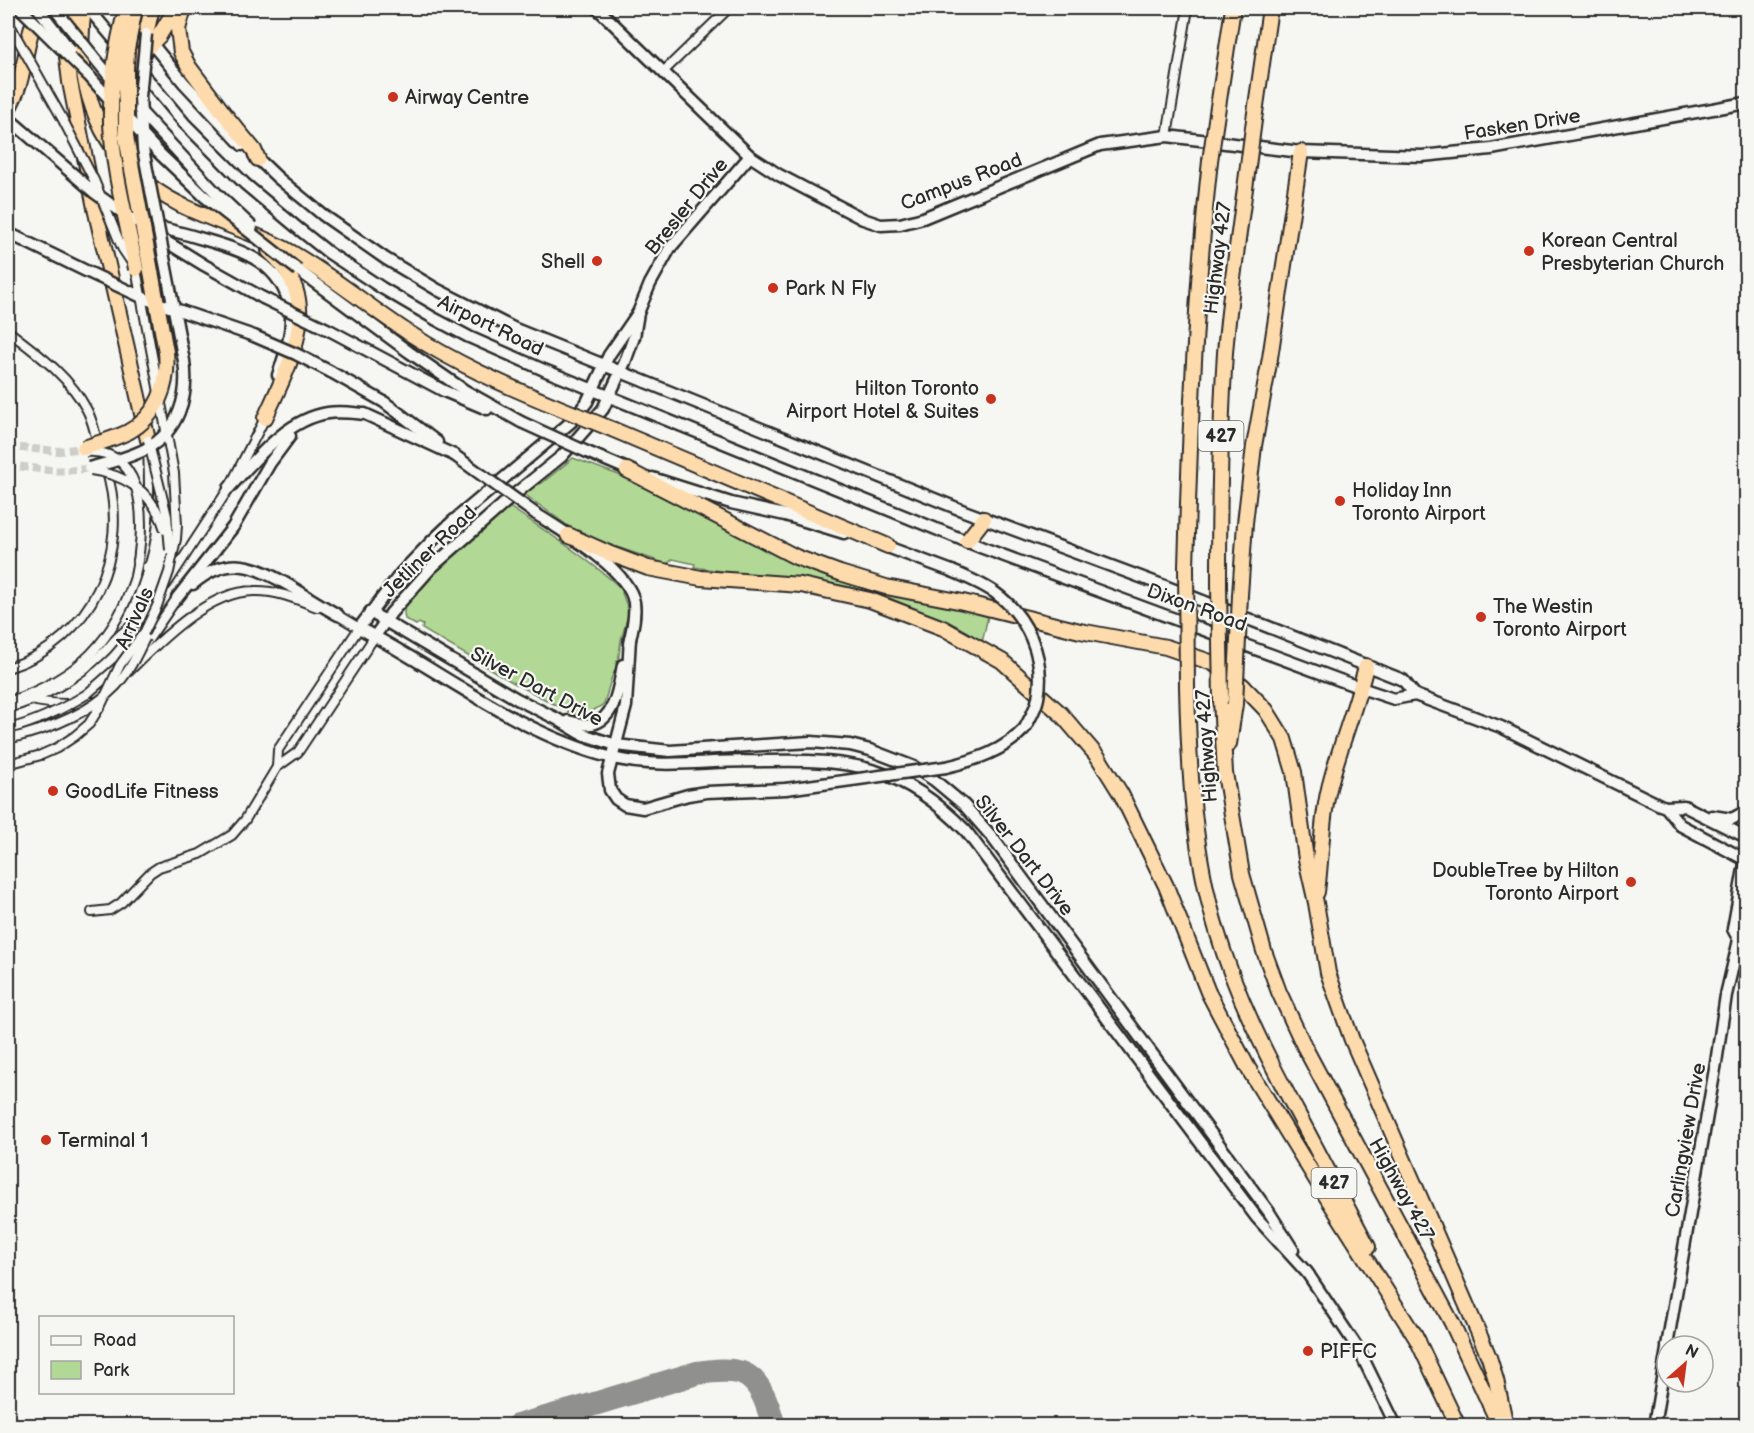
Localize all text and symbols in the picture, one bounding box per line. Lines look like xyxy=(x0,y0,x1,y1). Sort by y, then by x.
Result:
place label: Airway Centre xyxy=(405,86,529,110)
marker: Airway Centre xyxy=(386,90,400,104)
street label: Fasken Drive xyxy=(1462,104,1582,146)
street label: Campus Road xyxy=(897,148,1026,216)
street label: Bresler Drive xyxy=(640,153,733,260)
street label: Highway 427 xyxy=(1199,200,1237,316)
place label: Korean Central Presbyterian Church xyxy=(1541,229,1724,276)
marker: Korean Central Presbyterian Church xyxy=(1522,244,1536,258)
place label: Shell xyxy=(541,250,585,274)
marker: Shell xyxy=(590,254,604,268)
place label: Park N Fly xyxy=(785,277,876,301)
marker: Park N Fly xyxy=(766,281,780,295)
street label: Airport Road xyxy=(434,290,547,362)
place label: Hilton Toronto Airport Hotel & Suites xyxy=(786,377,979,424)
marker: Hilton Toronto Airport Hotel & Suites xyxy=(984,392,998,406)
road number: 427 xyxy=(1198,421,1244,451)
place label: Holiday Inn Toronto Airport xyxy=(1352,479,1486,526)
marker: Holiday Inn Toronto Airport xyxy=(1333,494,1347,508)
street label: Jetliner Road xyxy=(378,501,482,602)
street label: Dixon Road xyxy=(1144,579,1250,637)
street label: Arrivals xyxy=(111,583,159,653)
place label: The Westin Toronto Airport xyxy=(1493,595,1627,642)
marker: The Westin Toronto Airport xyxy=(1474,610,1488,624)
street label: Silver Dart Drive xyxy=(466,642,607,732)
street label: Highway 427 xyxy=(1191,688,1223,803)
place label: GoodLife Fitness xyxy=(65,780,219,804)
marker: GoodLife Fitness xyxy=(46,784,60,798)
street label: Silver Dart Drive xyxy=(970,790,1079,921)
place label: DoubleTree by Hilton Toronto Airport xyxy=(1432,859,1619,906)
marker: DoubleTree by Hilton Toronto Airport xyxy=(1624,875,1638,889)
street label: Carlingview Drive xyxy=(1661,1061,1711,1219)
place label: Terminal 1 xyxy=(58,1129,148,1153)
marker: Terminal 1 xyxy=(39,1133,53,1147)
street label: Highway 427 xyxy=(1363,1134,1439,1245)
road number: 427 xyxy=(1312,1168,1356,1198)
legend xyxy=(39,1316,234,1394)
text: Road xyxy=(93,1330,137,1351)
north arrow xyxy=(1655,1334,1715,1394)
place label: PIFFC xyxy=(1320,1340,1377,1364)
text: N xyxy=(1682,1341,1701,1363)
marker: PIFFC xyxy=(1301,1344,1315,1358)
text: Park xyxy=(93,1360,129,1381)

